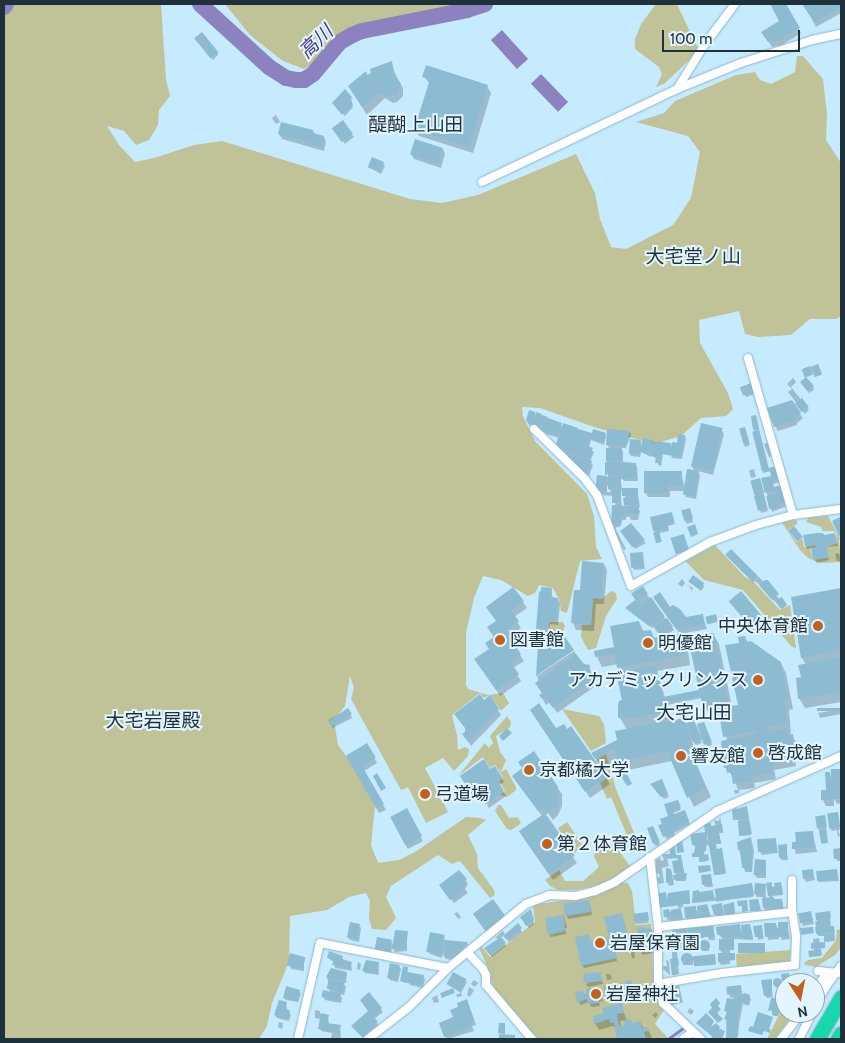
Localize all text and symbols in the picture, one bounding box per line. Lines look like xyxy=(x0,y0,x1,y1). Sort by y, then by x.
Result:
scale bar xyxy=(665,20,802,52)
water label: 高川 xyxy=(294,21,338,63)
text: 100 m xyxy=(670,30,712,48)
district label: 醍醐上山田 xyxy=(369,114,463,136)
district label: 大宅堂ノ山 xyxy=(646,246,740,268)
place label: 中央体育館 xyxy=(718,615,808,637)
marker: 中央体育館 xyxy=(812,620,824,632)
place label: 図書館 xyxy=(510,629,564,651)
place label: 明優館 xyxy=(658,632,712,654)
marker: 図書館 xyxy=(494,634,506,646)
marker: 明優館 xyxy=(642,637,654,649)
place label: アカデミックリンクス xyxy=(568,669,748,691)
marker: アカデミックリンクス xyxy=(752,674,764,686)
district label: 大宅山田 xyxy=(656,702,732,724)
district label: 大宅岩屋殿 xyxy=(106,710,200,732)
place label: 啓成館 xyxy=(768,742,822,764)
place label: 響友館 xyxy=(691,745,745,767)
marker: 啓成館 xyxy=(752,747,764,759)
marker: 響友館 xyxy=(675,750,687,762)
place label: 京都橘大学 xyxy=(539,759,629,781)
marker: 京都橘大学 xyxy=(523,764,535,776)
place label: 弓道場 xyxy=(435,783,489,805)
marker: 弓道場 xyxy=(419,788,431,800)
place label: 第２体育館 xyxy=(557,833,647,855)
marker: 第２体育館 xyxy=(541,838,553,850)
place label: 岩屋保育園 xyxy=(610,932,700,954)
marker: 岩屋保育園 xyxy=(594,937,606,949)
north arrow xyxy=(775,973,825,1023)
place label: 岩屋神社 xyxy=(606,983,678,1005)
marker: 岩屋神社 xyxy=(590,988,602,1000)
text: N xyxy=(796,1002,809,1022)

